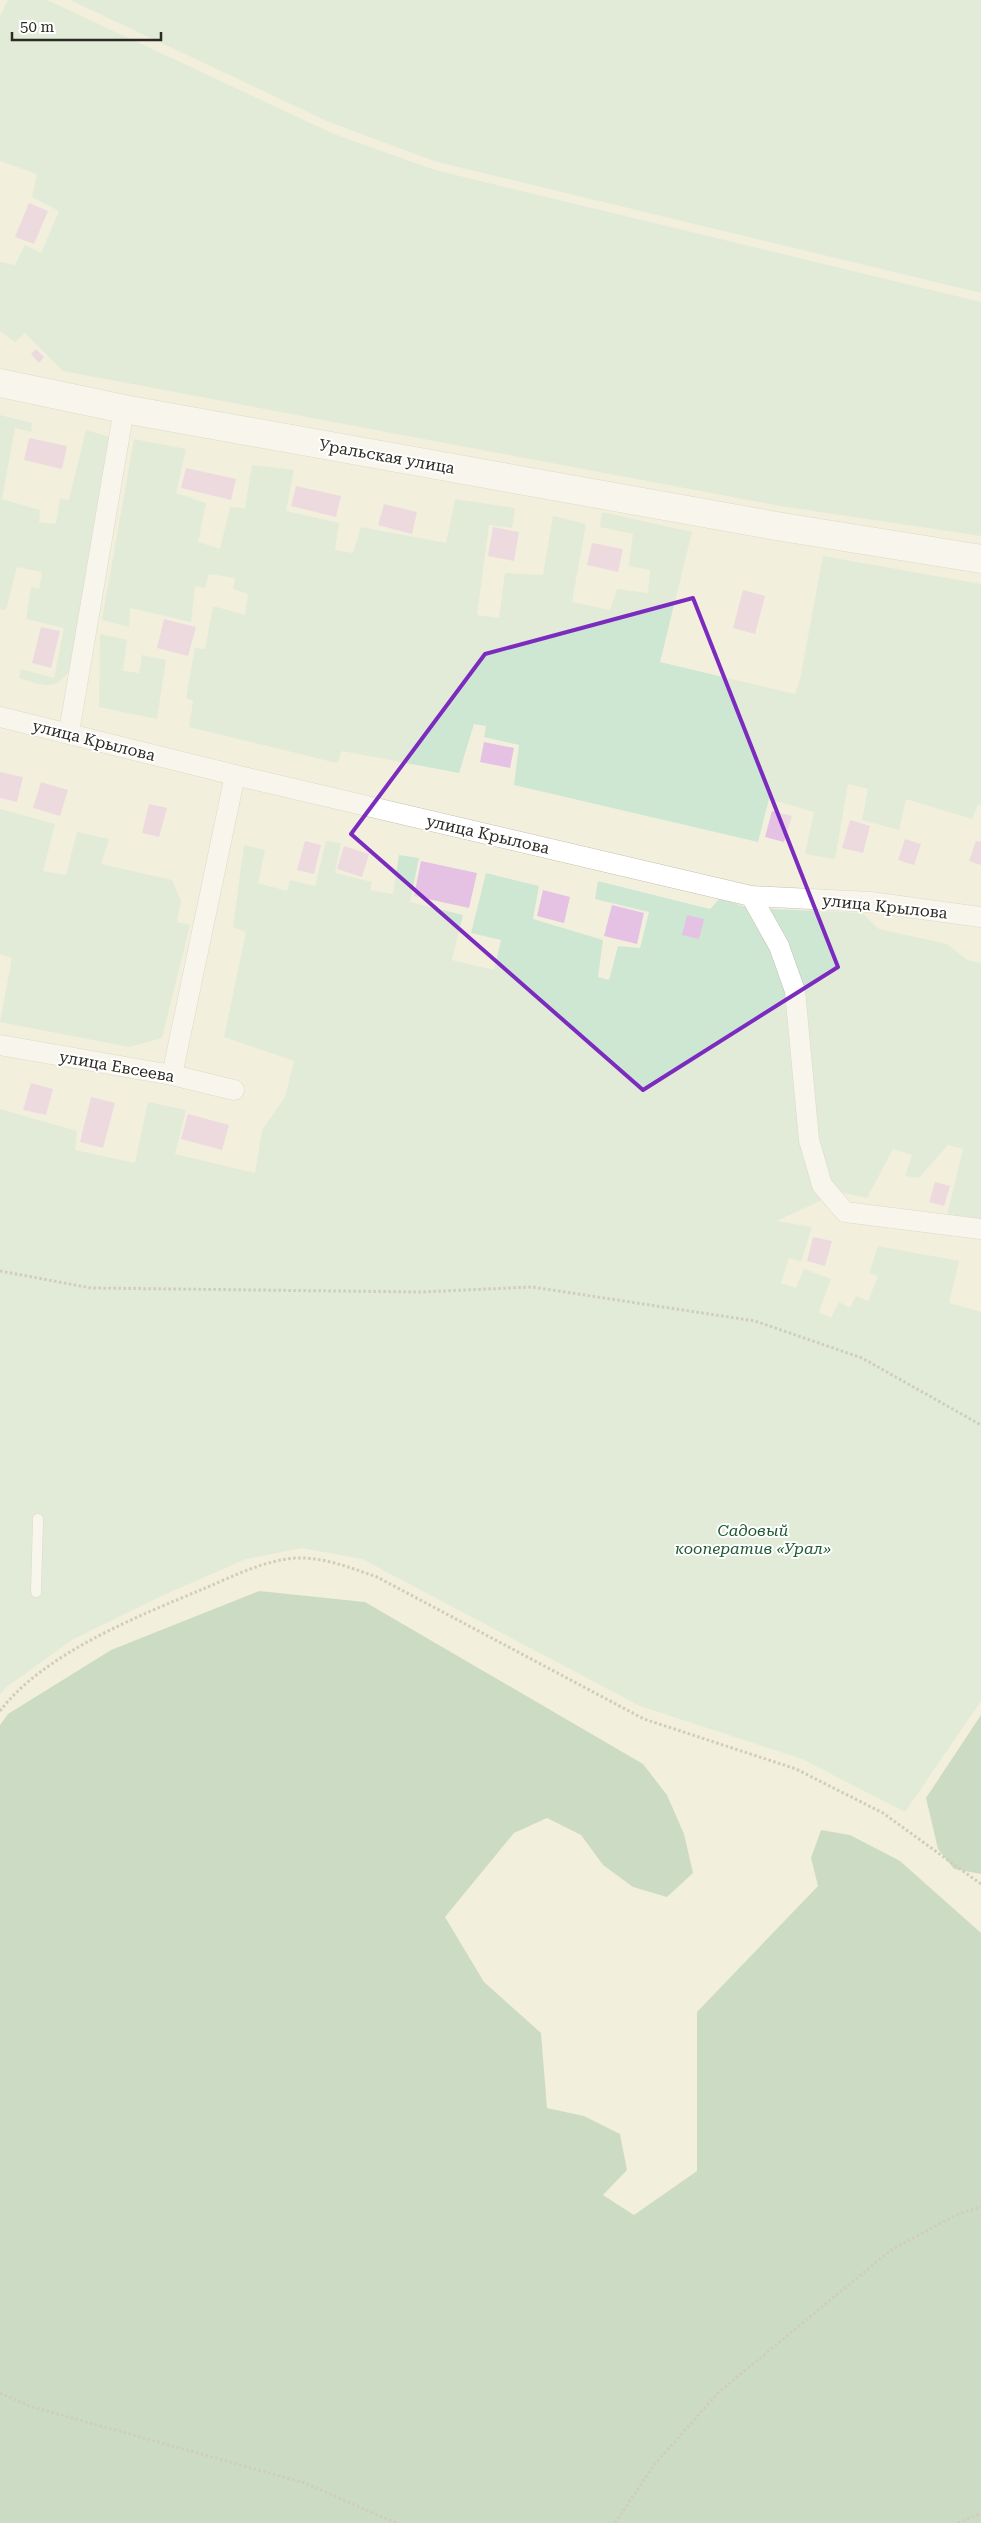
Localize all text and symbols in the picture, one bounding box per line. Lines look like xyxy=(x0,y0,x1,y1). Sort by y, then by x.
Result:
scale bar xyxy=(12,10,161,42)
text: 50 m xyxy=(20,18,55,36)
street label: Уральская улица xyxy=(318,435,457,478)
street label: улица Крылова xyxy=(31,716,157,765)
street label: улица Крылова xyxy=(424,811,552,858)
street label: улица Крылова xyxy=(821,890,949,923)
street label: улица Евсеева xyxy=(58,1047,176,1086)
park label: Садовый кооператив «Урал» xyxy=(675,1521,831,1558)

